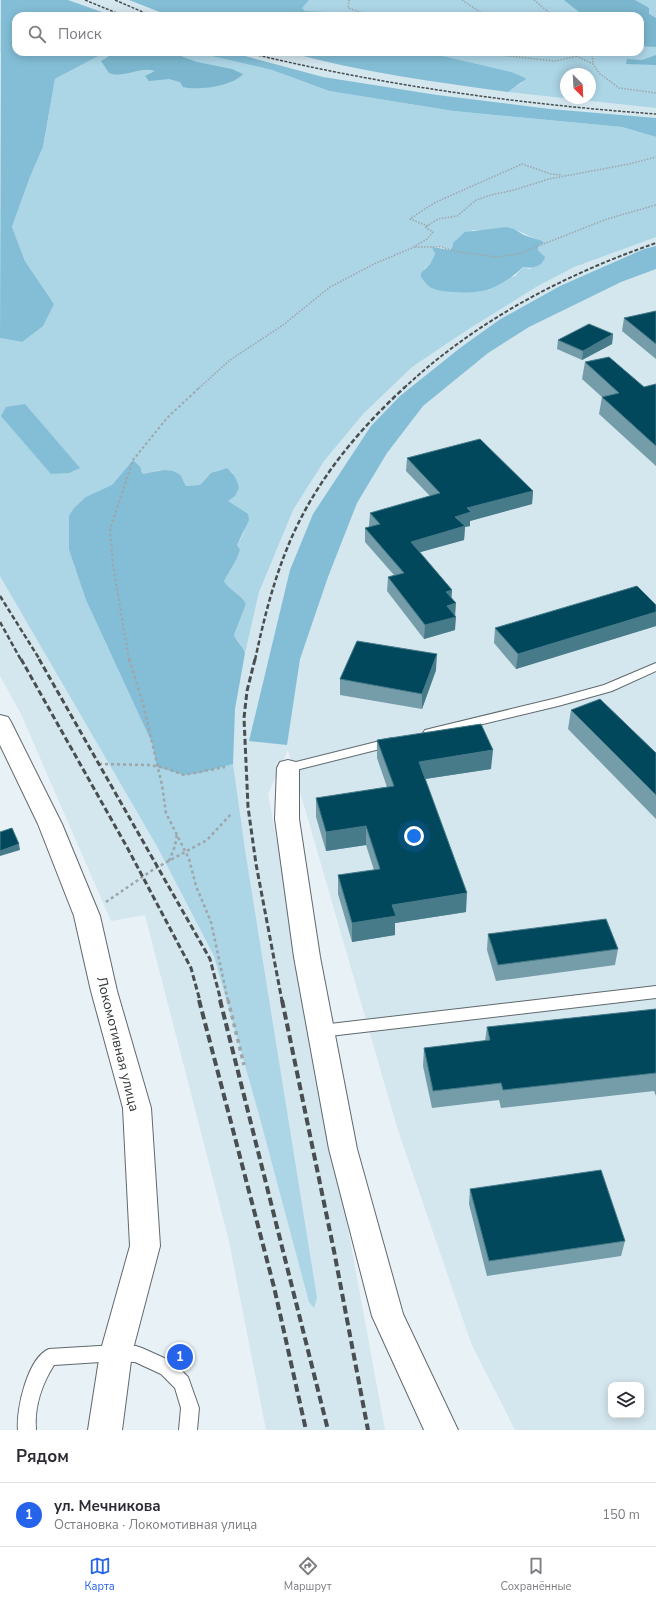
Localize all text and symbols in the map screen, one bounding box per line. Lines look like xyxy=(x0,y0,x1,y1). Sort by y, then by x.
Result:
search box xyxy=(12,12,644,56)
icon: search xyxy=(26,23,48,45)
text: Поиск xyxy=(58,24,102,44)
north arrow xyxy=(560,68,596,104)
your location xyxy=(404,826,424,846)
street label: Локомотивная улица xyxy=(92,974,144,1114)
pin: 1 xyxy=(167,1342,193,1372)
map controls xyxy=(608,1382,644,1418)
button: layers xyxy=(608,1382,644,1418)
text: Рядом xyxy=(16,1445,69,1468)
text: ул. Мечникова xyxy=(54,1496,161,1516)
text: 1 xyxy=(25,1506,33,1524)
text: 150 m xyxy=(602,1506,640,1524)
text: Остановка · Локомотивная улица xyxy=(54,1516,257,1534)
tab: Карта xyxy=(84,1555,115,1594)
tab: Маршрут xyxy=(284,1555,332,1594)
tab: Сохранённые xyxy=(500,1555,572,1594)

